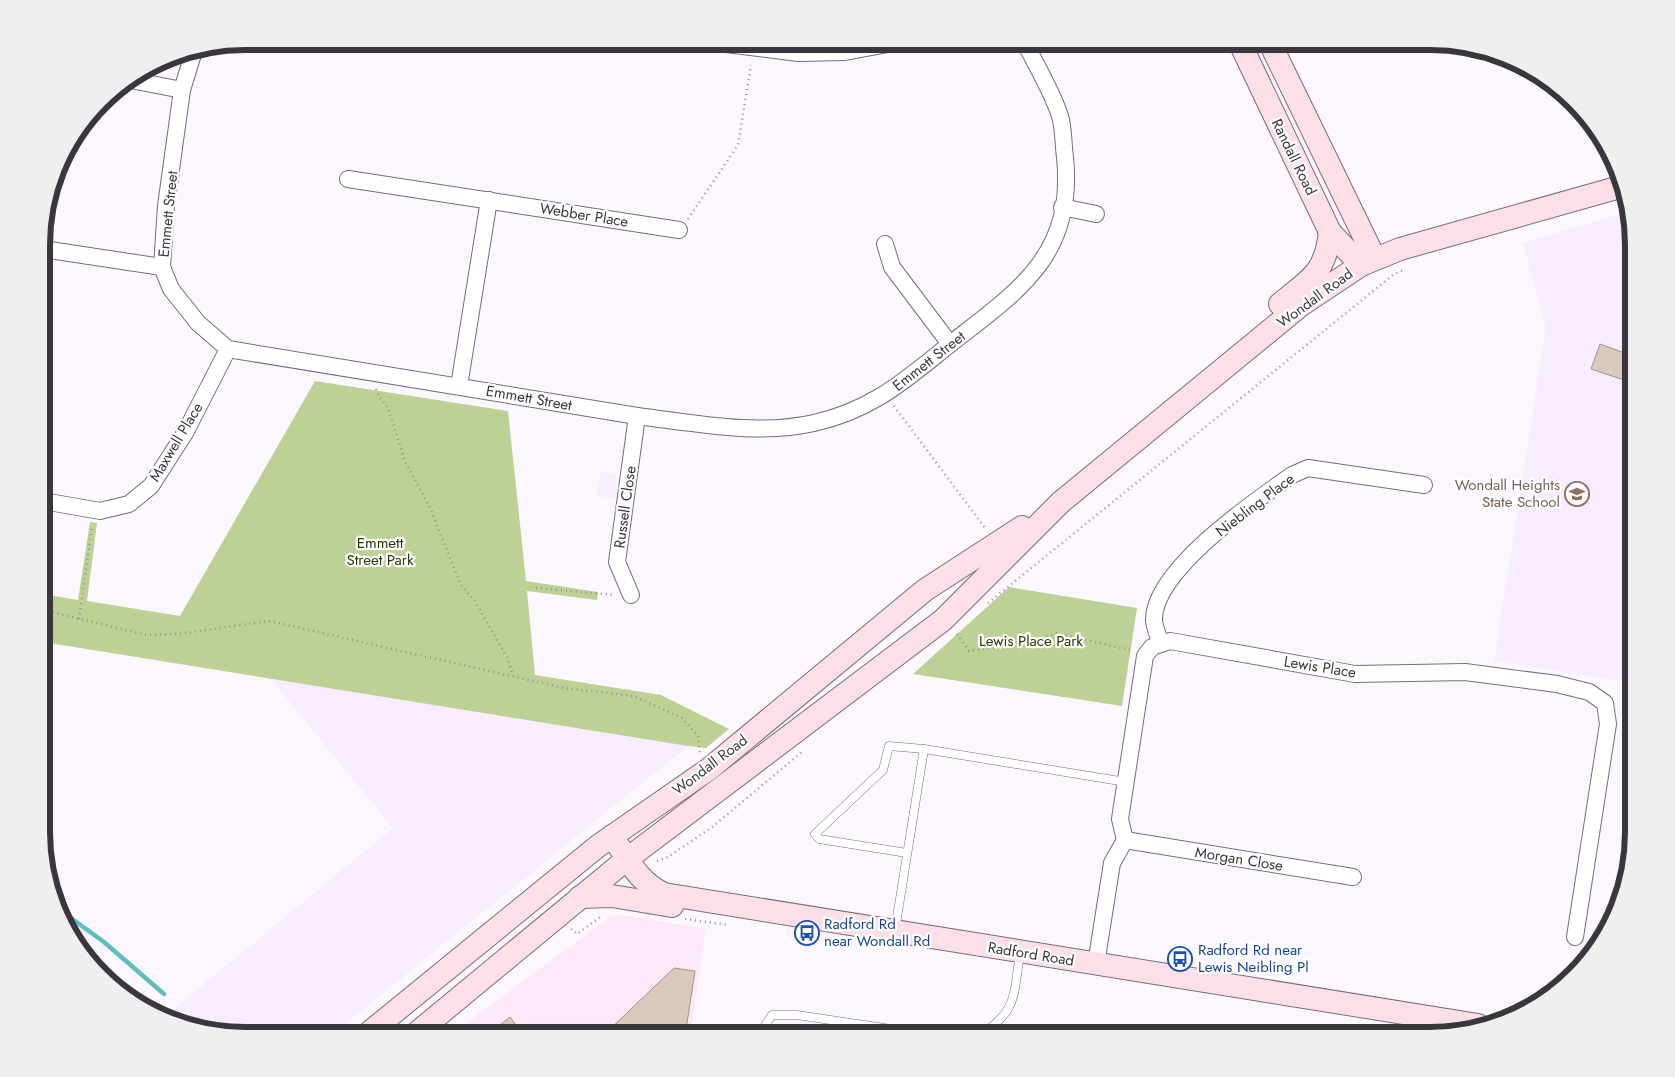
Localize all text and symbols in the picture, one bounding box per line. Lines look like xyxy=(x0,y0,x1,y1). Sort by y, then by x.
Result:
street label: Randall Road xyxy=(1266,115,1322,199)
street label: Emmett Street xyxy=(153,169,184,258)
street label: Webber Place xyxy=(538,197,630,233)
street label: Wondall Road xyxy=(1272,263,1358,333)
street label: Emmett Street xyxy=(888,325,970,396)
street label: Emmett Street xyxy=(484,380,574,416)
street label: Maxwell Place xyxy=(144,398,208,486)
street label: Russell Close xyxy=(608,464,642,550)
street label: Niebling Place xyxy=(1211,468,1299,542)
place label: Wondall Heights State School xyxy=(1455,474,1560,513)
school or university icon: Wondall Heights State School xyxy=(1564,481,1590,507)
park label: Emmett Street Park xyxy=(346,532,414,571)
park label: Lewis Place Park xyxy=(979,630,1083,652)
street label: Lewis Place xyxy=(1282,650,1358,684)
street label: Wondall Road xyxy=(668,729,752,801)
street label: Morgan Close xyxy=(1193,841,1285,877)
place label: Radford Rd near Wondall Rd xyxy=(824,913,930,952)
bus stop icon: Radford Rd near Wondall Rd xyxy=(794,920,820,946)
street label: Radford Road xyxy=(986,936,1076,972)
place label: Radford Rd near Lewis Neibling Pl xyxy=(1198,939,1309,978)
bus stop icon: Radford Rd near Lewis Neibling Pl xyxy=(1167,946,1193,972)

